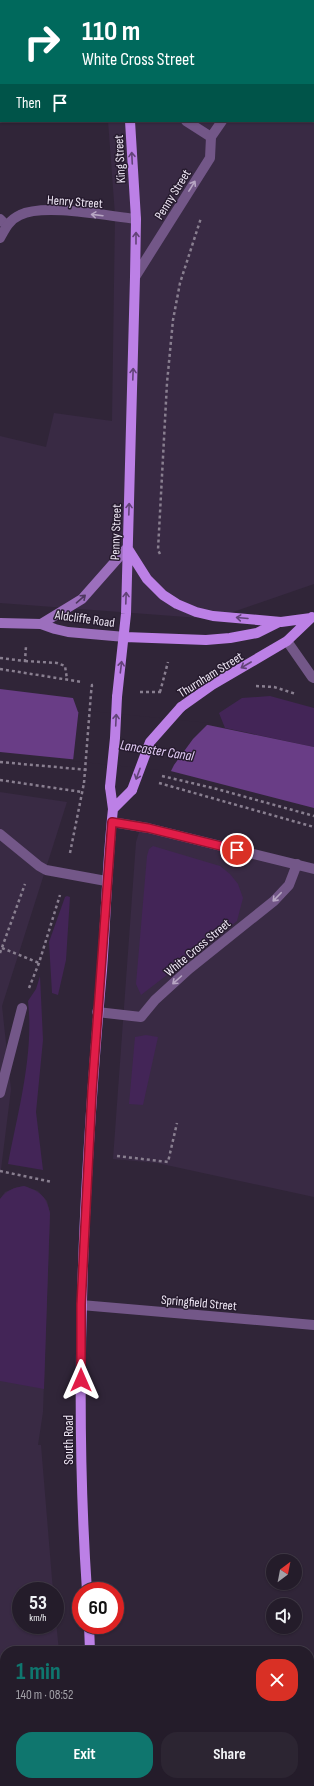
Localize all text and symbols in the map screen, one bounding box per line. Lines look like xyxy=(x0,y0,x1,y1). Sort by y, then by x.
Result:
text: 110 m xyxy=(82,15,140,48)
icon: right xyxy=(16,16,68,68)
text: White Cross Street xyxy=(82,49,195,70)
icon: arrive xyxy=(49,92,71,114)
text: Then xyxy=(16,94,41,113)
street label: King Street xyxy=(111,134,129,184)
one-way arrow xyxy=(128,152,135,165)
street label: Penny Street xyxy=(151,166,195,223)
one-way arrow xyxy=(189,180,197,192)
street label: Henry Street xyxy=(47,192,103,212)
one-way arrow xyxy=(91,211,104,219)
one-way arrow xyxy=(132,232,140,245)
one-way arrow xyxy=(129,368,136,381)
one-way arrow xyxy=(125,503,132,516)
street label: Penny Street xyxy=(107,504,125,560)
one-way arrow xyxy=(122,592,130,605)
one-way arrow xyxy=(76,594,87,603)
street label: Aldcliffe Road xyxy=(53,607,116,631)
one-way arrow xyxy=(236,615,249,622)
street label: Thurnham Street xyxy=(175,648,246,701)
one-way arrow xyxy=(117,661,125,674)
one-way arrow xyxy=(240,662,252,670)
one-way arrow xyxy=(113,714,120,727)
water label: Lancaster Canal xyxy=(119,736,195,765)
one-way arrow xyxy=(134,768,141,781)
pin xyxy=(220,833,254,867)
icon: arrive xyxy=(226,839,248,861)
one-way arrow xyxy=(272,892,282,902)
street label: White Cross Street xyxy=(161,915,234,980)
one-way arrow xyxy=(172,975,182,985)
street label: Springfield Street xyxy=(160,1292,238,1314)
position arrow xyxy=(60,1359,102,1401)
street label: South Road xyxy=(61,1415,77,1465)
north arrow xyxy=(266,1554,302,1590)
map controls xyxy=(266,1554,302,1634)
speed limit sign: 60 xyxy=(72,1582,124,1634)
text: 53 xyxy=(29,1591,47,1615)
button: sound xyxy=(266,1598,302,1634)
text: km/h xyxy=(29,1612,47,1624)
text: 1 min xyxy=(16,1657,61,1686)
button: close xyxy=(256,1659,298,1701)
text: 140 m · 08:52 xyxy=(16,1687,73,1703)
button: Exit xyxy=(16,1732,153,1778)
button: Share xyxy=(161,1732,298,1778)

